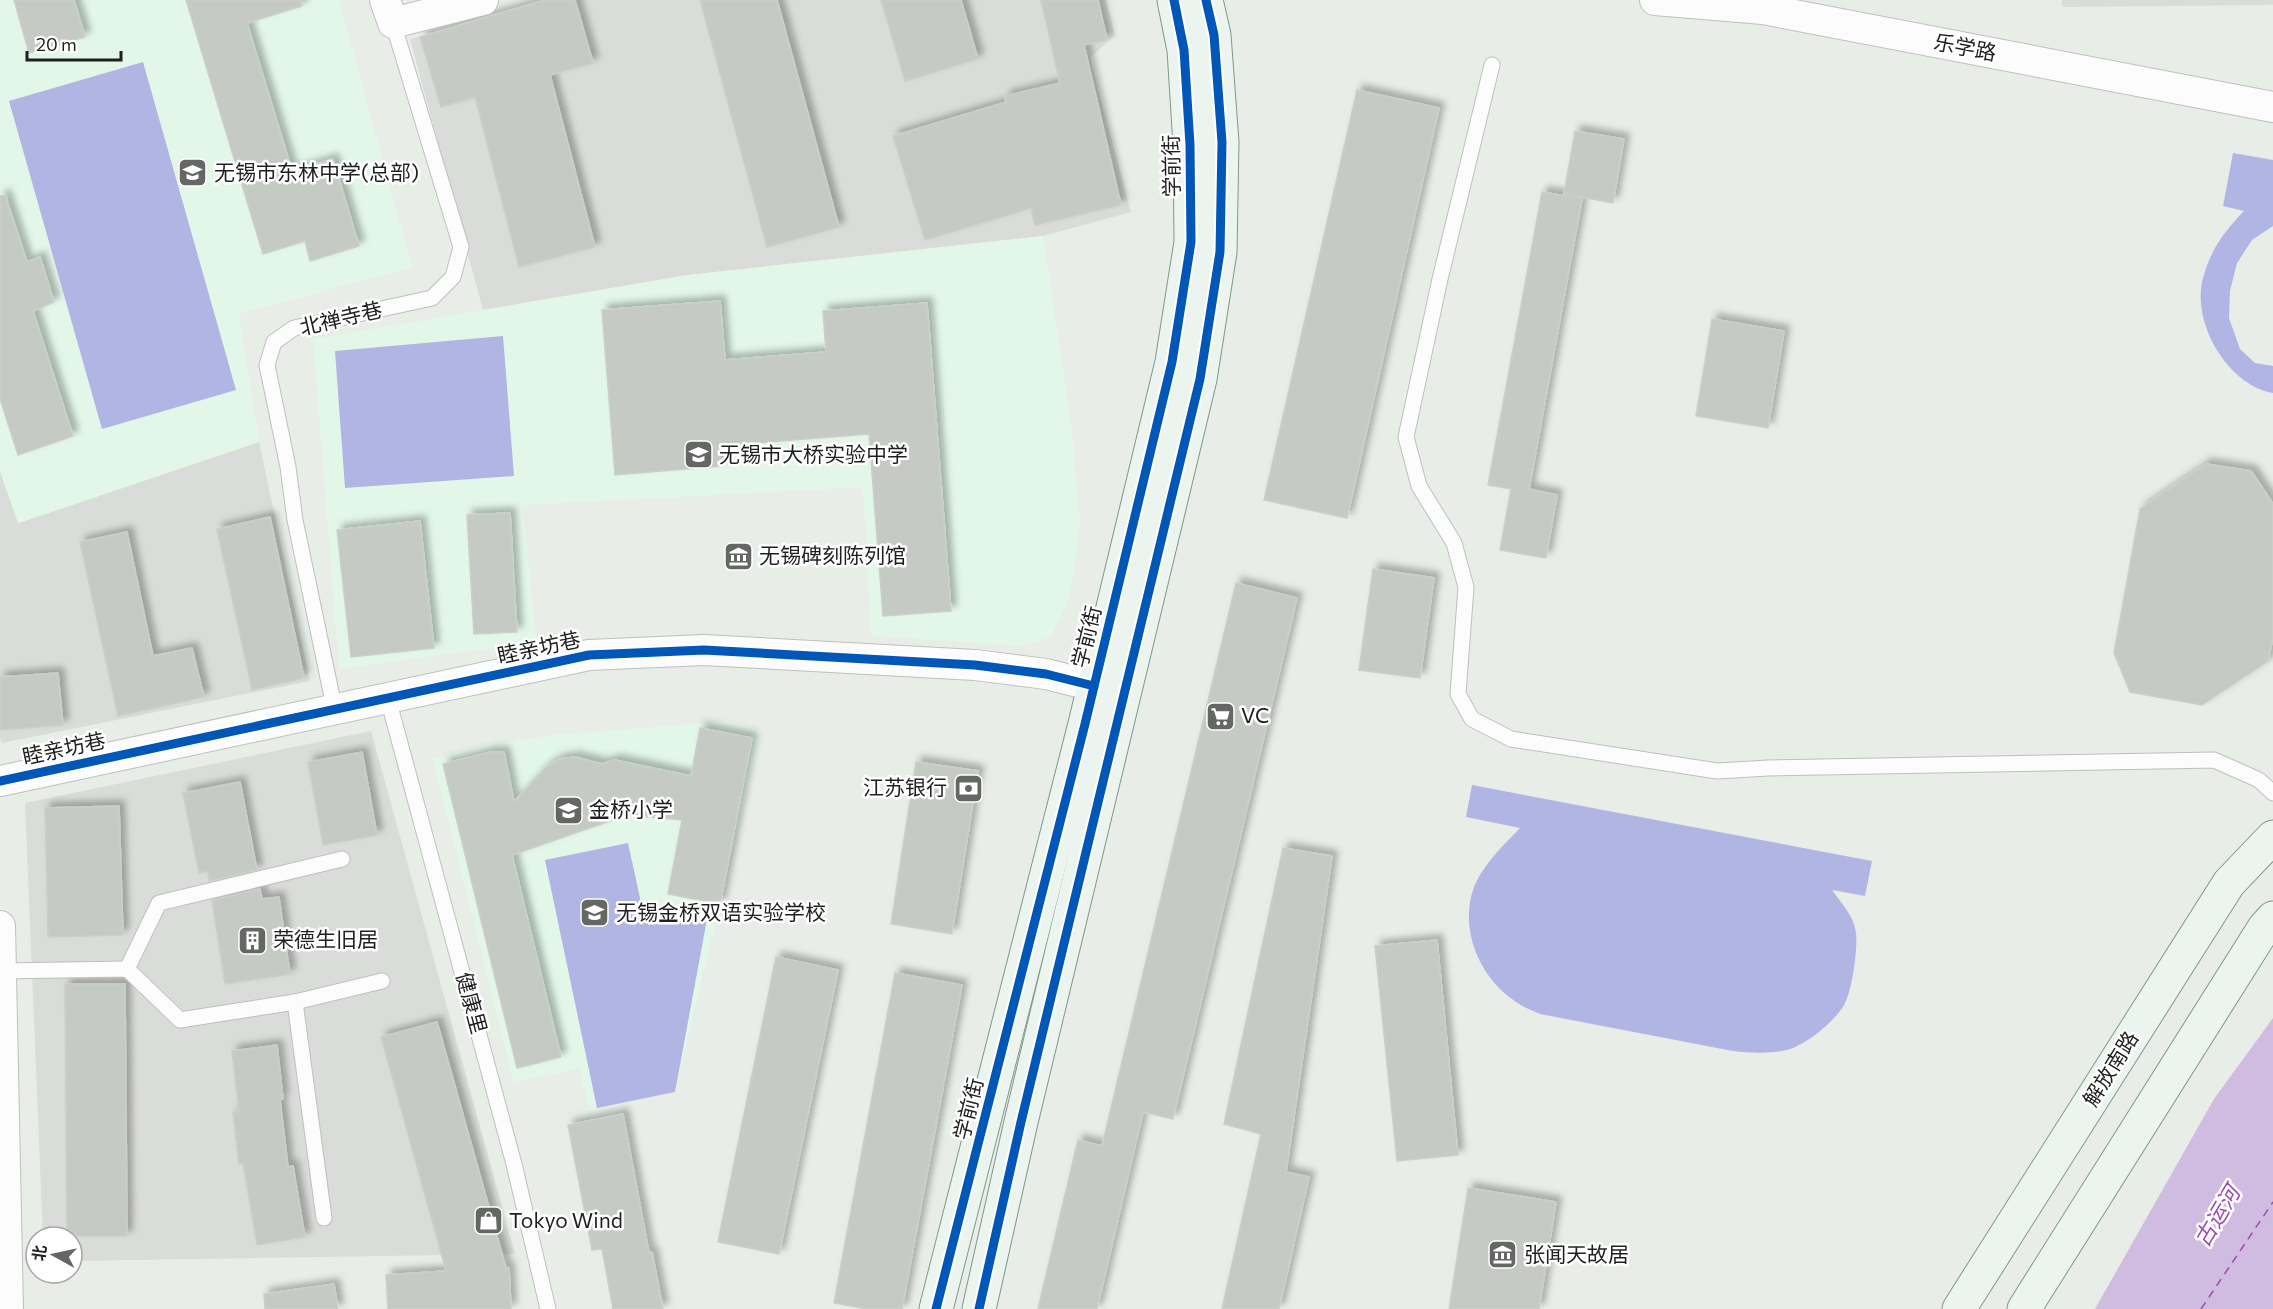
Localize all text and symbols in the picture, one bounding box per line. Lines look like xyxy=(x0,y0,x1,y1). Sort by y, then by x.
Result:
scale bar xyxy=(27,24,122,62)
street label: 乐学路 xyxy=(1932,28,1999,65)
text: 20 m xyxy=(36,33,77,55)
street label: 学前街 xyxy=(1157,134,1184,198)
school or university icon: 无锡市东林中学(总部) xyxy=(177,157,209,189)
place label: 无锡市东林中学(总部) xyxy=(214,159,419,184)
street label: 北禅寺巷 xyxy=(297,296,384,339)
school or university icon: 无锡市大桥实验中学 xyxy=(682,439,714,471)
place label: 无锡市大桥实验中学 xyxy=(719,441,908,466)
museum icon: 无锡碑刻陈列馆 xyxy=(722,540,754,572)
place label: 无锡碑刻陈列馆 xyxy=(759,542,906,567)
street label: 学前街 xyxy=(1066,603,1105,670)
street label: 睦亲坊巷 xyxy=(495,626,582,667)
supermarket icon: VC xyxy=(1204,700,1236,732)
place label: VC xyxy=(1241,702,1269,727)
street label: 睦亲坊巷 xyxy=(20,727,107,768)
bank icon: 江苏银行 xyxy=(952,772,984,804)
place label: 江苏银行 xyxy=(863,774,947,799)
school or university icon: 金桥小学 xyxy=(552,794,584,826)
place label: 金桥小学 xyxy=(589,796,673,821)
school or university icon: 无锡金桥双语实验学校 xyxy=(579,897,611,929)
place label: 无锡金桥双语实验学校 xyxy=(616,899,826,924)
building icon: 荣德生旧居 xyxy=(236,924,268,956)
place label: 荣德生旧居 xyxy=(273,926,378,951)
street label: 健康里 xyxy=(452,969,493,1036)
street label: 解放南路 xyxy=(2077,1026,2143,1110)
street label: 学前街 xyxy=(948,1075,987,1142)
water label: 古运河 xyxy=(2188,1177,2247,1251)
shop icon: Tokyo Wind xyxy=(472,1205,504,1237)
place label: Tokyo Wind xyxy=(509,1207,623,1232)
north arrow xyxy=(24,1225,84,1285)
museum icon: 张闻天故居 xyxy=(1487,1239,1519,1271)
place label: 张闻天故居 xyxy=(1524,1241,1629,1266)
text: 北 xyxy=(28,1244,49,1262)

